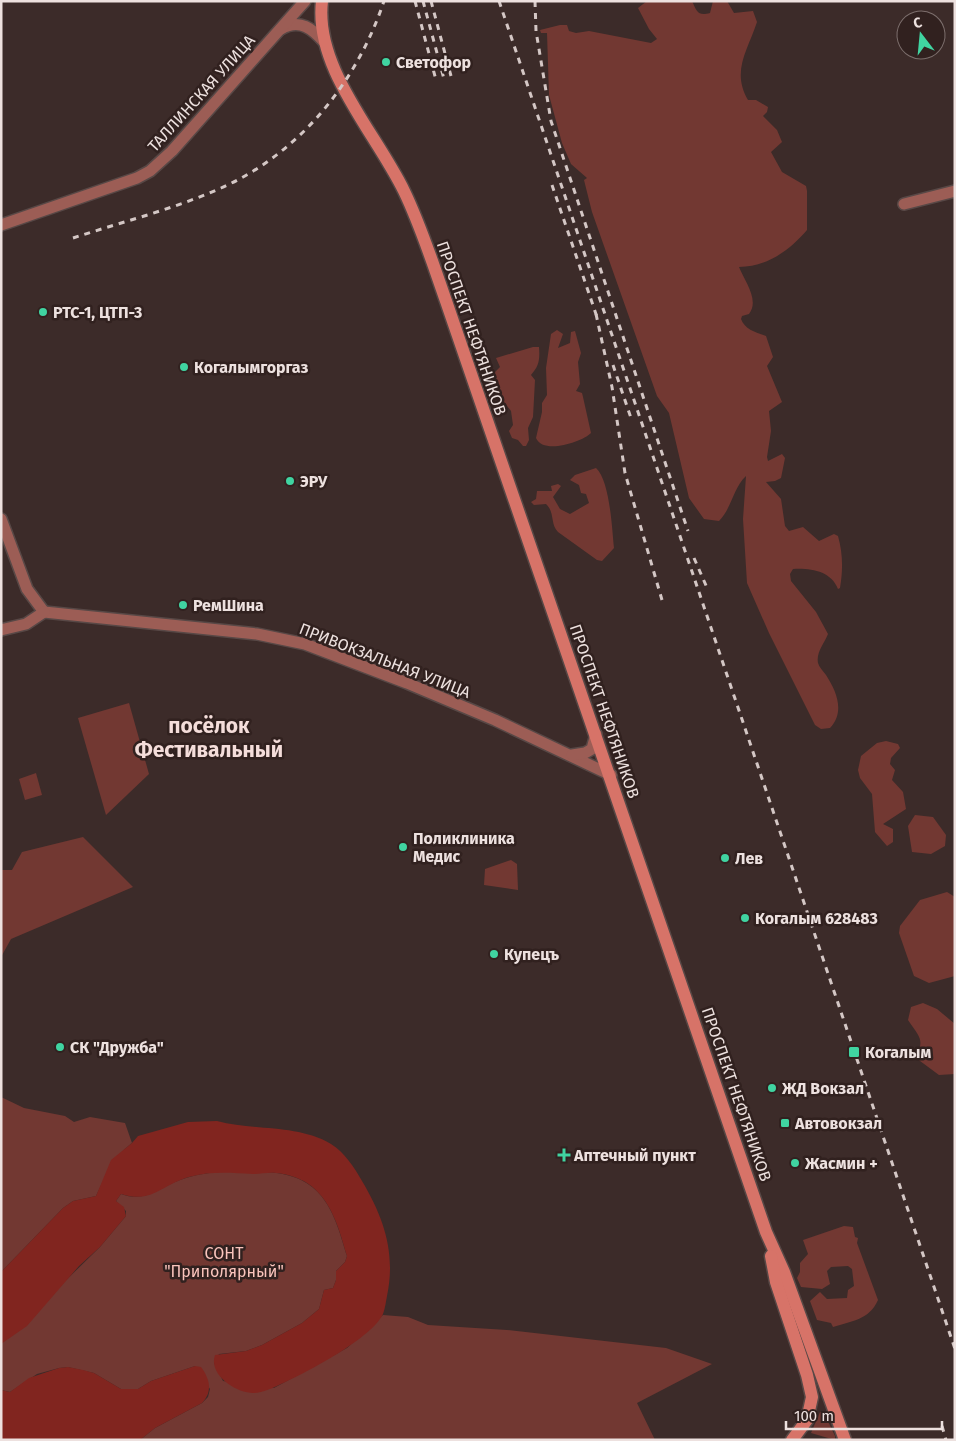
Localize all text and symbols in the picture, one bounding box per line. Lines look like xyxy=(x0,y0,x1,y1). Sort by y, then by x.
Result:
north arrow xyxy=(896,10,946,60)
text: С xyxy=(911,14,924,32)
street label: ТАЛЛИНСКАЯ УЛИЦА xyxy=(144,30,259,156)
place label: Светофор xyxy=(396,53,471,72)
marker: Светофор xyxy=(380,56,392,68)
street label: ПРОСПЕКТ НЕФТЯНИКОВ xyxy=(433,239,510,418)
place label: РТС-1, ЦТП-3 xyxy=(53,303,142,322)
marker: РТС-1, ЦТП-3 xyxy=(37,306,49,318)
place label: Когалымгоргаз xyxy=(194,358,309,377)
marker: Когалымгоргаз xyxy=(178,361,190,373)
place label: ЭРУ xyxy=(300,472,328,491)
marker: ЭРУ xyxy=(284,475,296,487)
place label: РемШина xyxy=(193,596,264,615)
marker: РемШина xyxy=(177,599,189,611)
street label: ПРИВОКЗАЛЬНАЯ УЛИЦА xyxy=(297,619,474,702)
street label: ПРОСПЕКТ НЕФТЯНИКОВ xyxy=(566,622,643,801)
district label: посёлок Фестивальный xyxy=(135,713,283,763)
place label: Поликлиника Медис xyxy=(413,829,515,866)
marker: Поликлиника Медис xyxy=(397,841,409,853)
place label: Лев xyxy=(735,849,763,868)
marker: Лев xyxy=(719,852,731,864)
place label: Когалым 628483 xyxy=(755,909,878,928)
marker: Когалым 628483 xyxy=(739,912,751,924)
place label: Купецъ xyxy=(504,945,559,964)
marker: Купецъ xyxy=(488,948,500,960)
street label: ПРОСПЕКТ НЕФТЯНИКОВ xyxy=(698,1005,775,1184)
place label: СК "Дружба" xyxy=(70,1038,164,1057)
marker: СК "Дружба" xyxy=(54,1041,66,1053)
place label: Когалым xyxy=(865,1043,931,1062)
marker: Когалым xyxy=(847,1045,861,1059)
place label: ЖД Вокзал xyxy=(781,1079,864,1098)
marker: ЖД Вокзал xyxy=(766,1082,778,1094)
place label: Автовокзал xyxy=(794,1114,882,1133)
marker: Автовокзал xyxy=(779,1117,791,1129)
place label: Аптечный пункт xyxy=(573,1146,696,1165)
marker: Аптечный пункт xyxy=(558,1149,570,1161)
place label: Жасмин + xyxy=(804,1154,878,1173)
marker: Жасмин + xyxy=(789,1157,801,1169)
park label: СОНТ "Приполярный" xyxy=(164,1244,284,1281)
scale bar xyxy=(786,1398,942,1430)
text: 100 m xyxy=(794,1407,834,1425)

